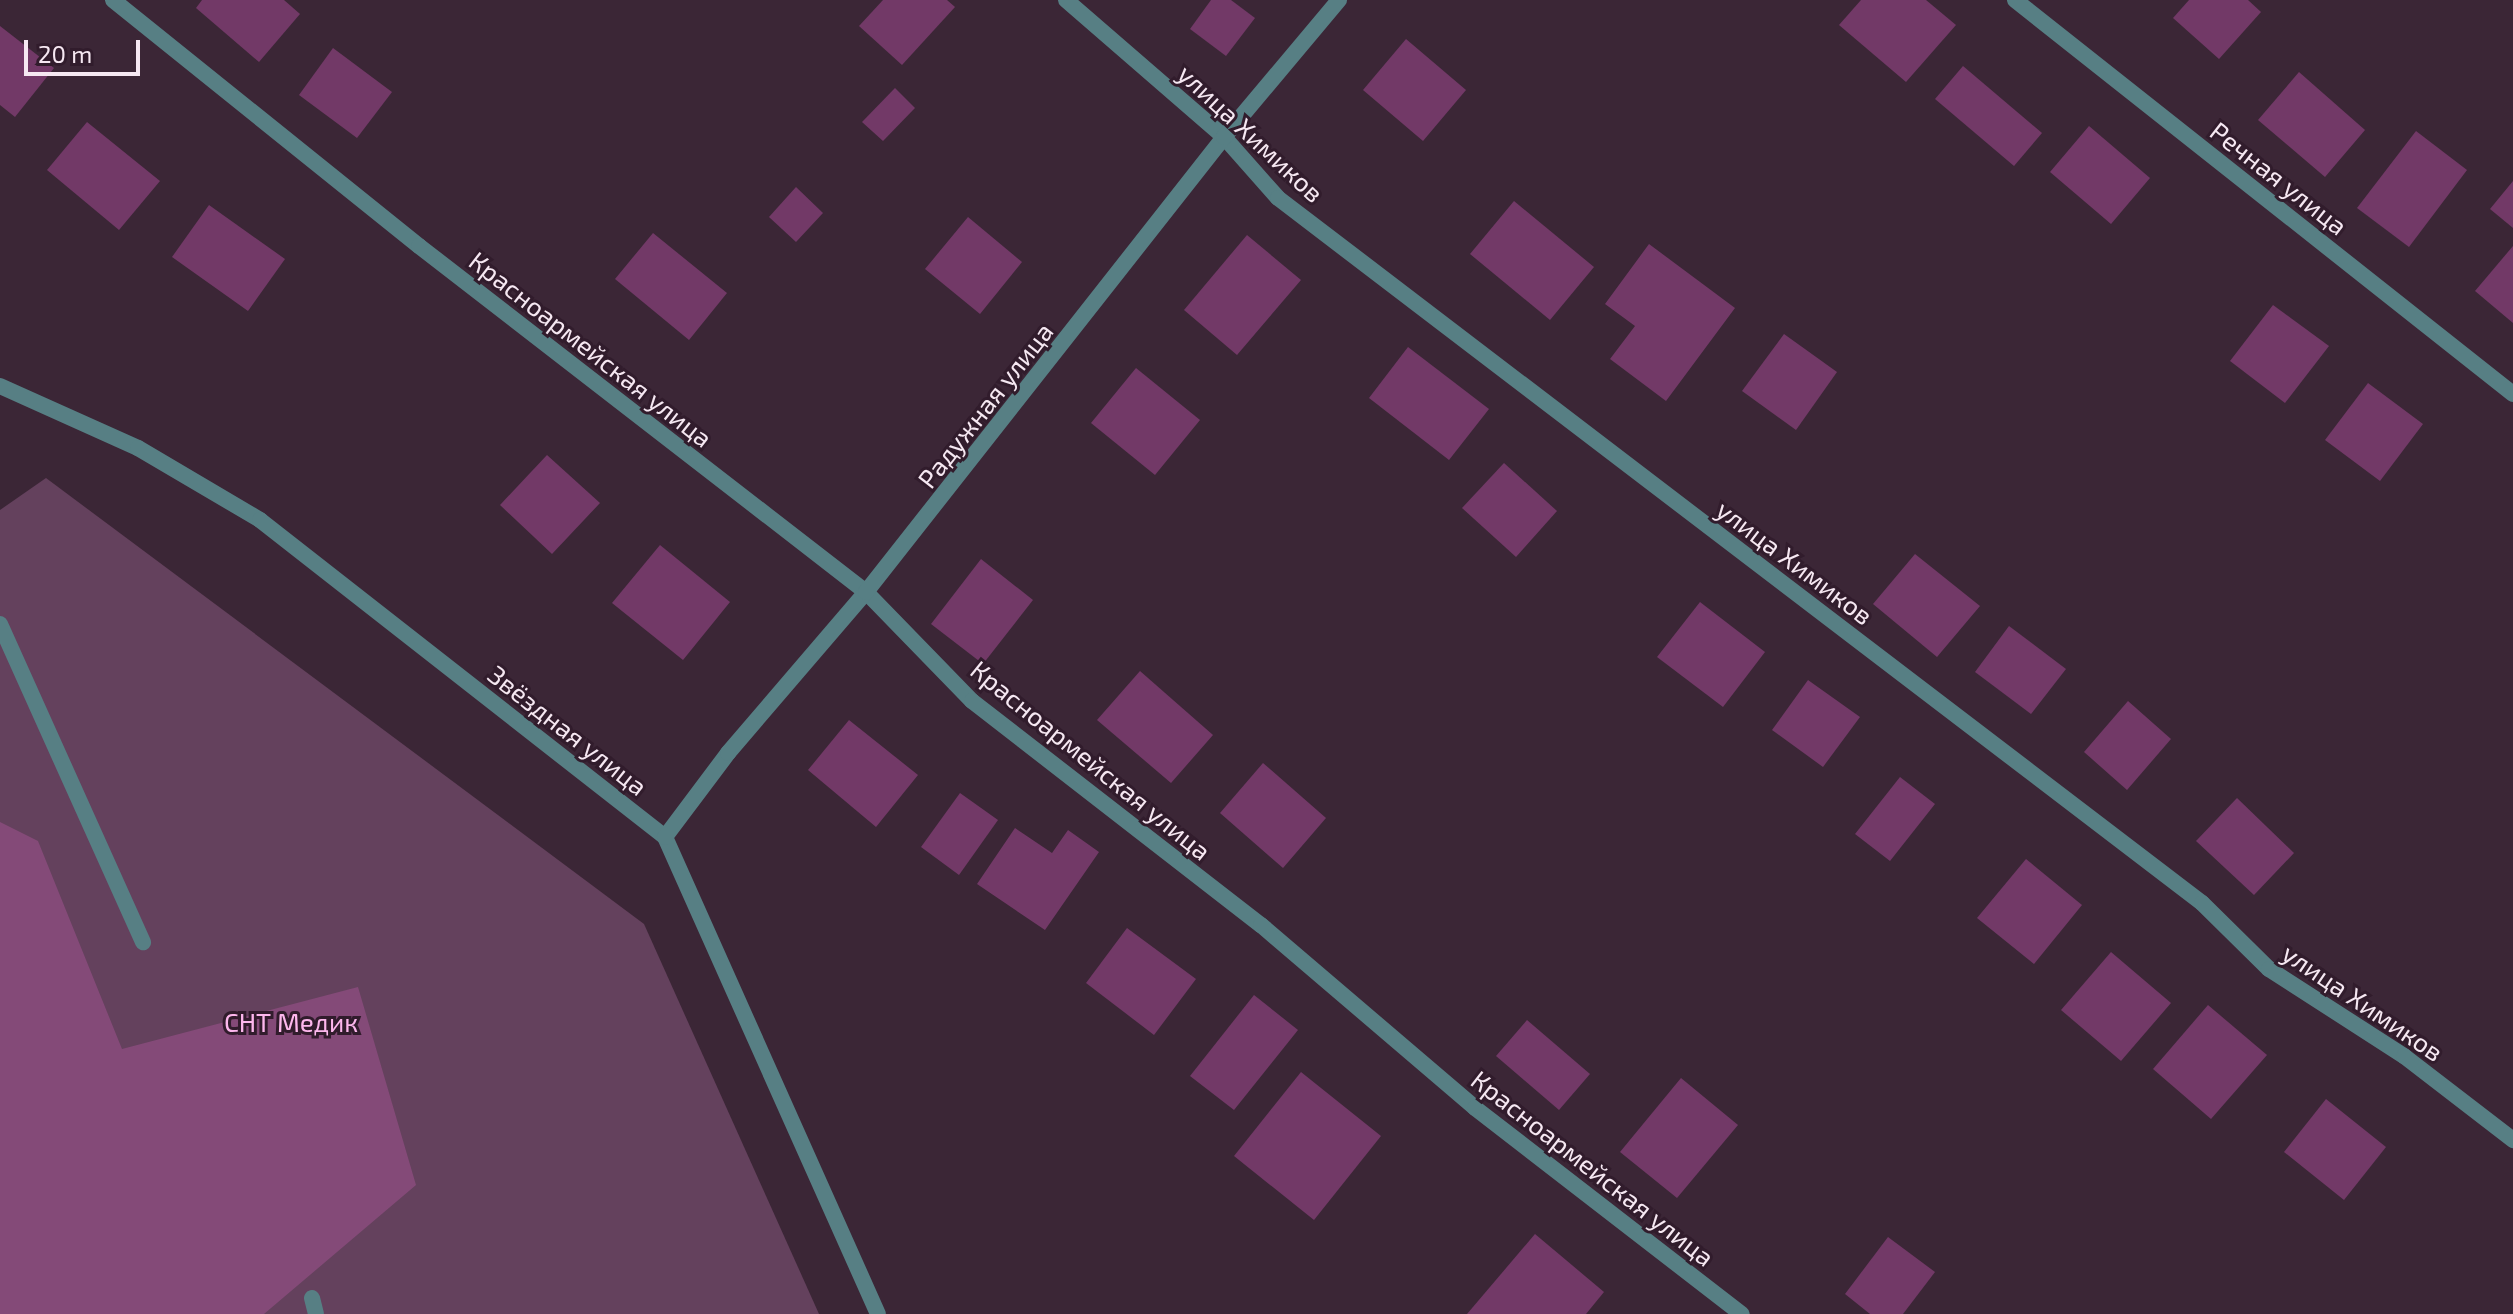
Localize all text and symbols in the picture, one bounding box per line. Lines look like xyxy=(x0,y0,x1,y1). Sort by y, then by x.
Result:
scale bar xyxy=(28,24,144,74)
text: 20 m xyxy=(38,39,92,68)
street label: улица Химиков xyxy=(1172,58,1330,208)
street label: Речная улица xyxy=(2204,115,2354,241)
street label: Красноармейская улица xyxy=(463,244,719,454)
street label: Радужная улица xyxy=(911,316,1059,494)
street label: улица Химиков xyxy=(1711,493,1879,631)
street label: Красноармейская улица xyxy=(965,654,1217,866)
street label: Звёздная улица xyxy=(482,658,654,802)
street label: улица Химиков xyxy=(2277,937,2449,1067)
park label: СНТ Медик xyxy=(224,1006,358,1038)
street label: Красноармейская улица xyxy=(1465,1063,1721,1273)

